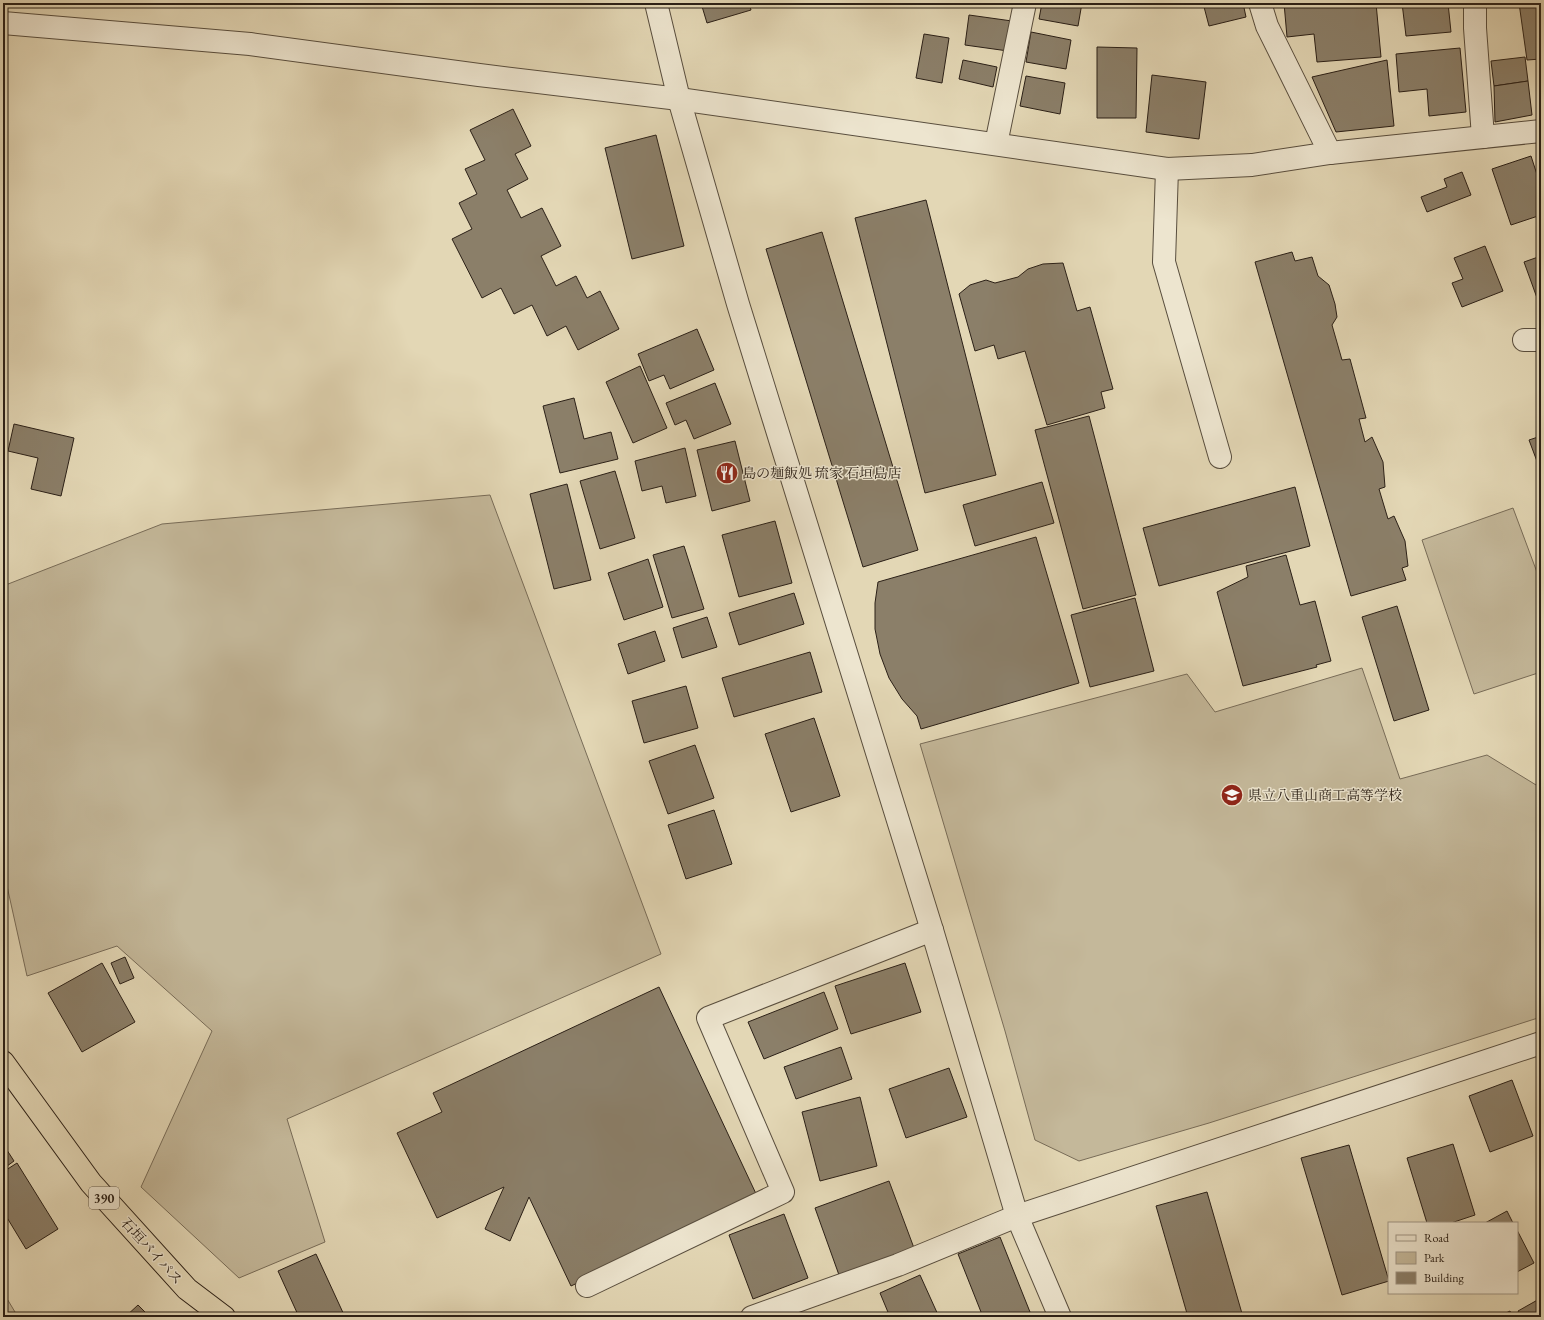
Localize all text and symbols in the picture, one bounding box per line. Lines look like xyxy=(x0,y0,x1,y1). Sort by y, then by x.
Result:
restaurant icon: 島の麺飯処 琉家 石垣島店 xyxy=(714,460,740,486)
place label: 島の麺飯処 琉家 石垣島店 xyxy=(742,464,902,482)
school or university icon: 県立八重山商工高等学校 xyxy=(1219,782,1245,808)
place label: 県立八重山商工高等学校 xyxy=(1248,786,1402,804)
road number: 390 xyxy=(89,1187,119,1209)
street label: 石垣バイパス xyxy=(117,1214,187,1288)
legend xyxy=(1388,1222,1518,1294)
text: Road xyxy=(1424,1230,1450,1246)
text: Park xyxy=(1424,1250,1445,1266)
text: Building xyxy=(1424,1270,1465,1286)

